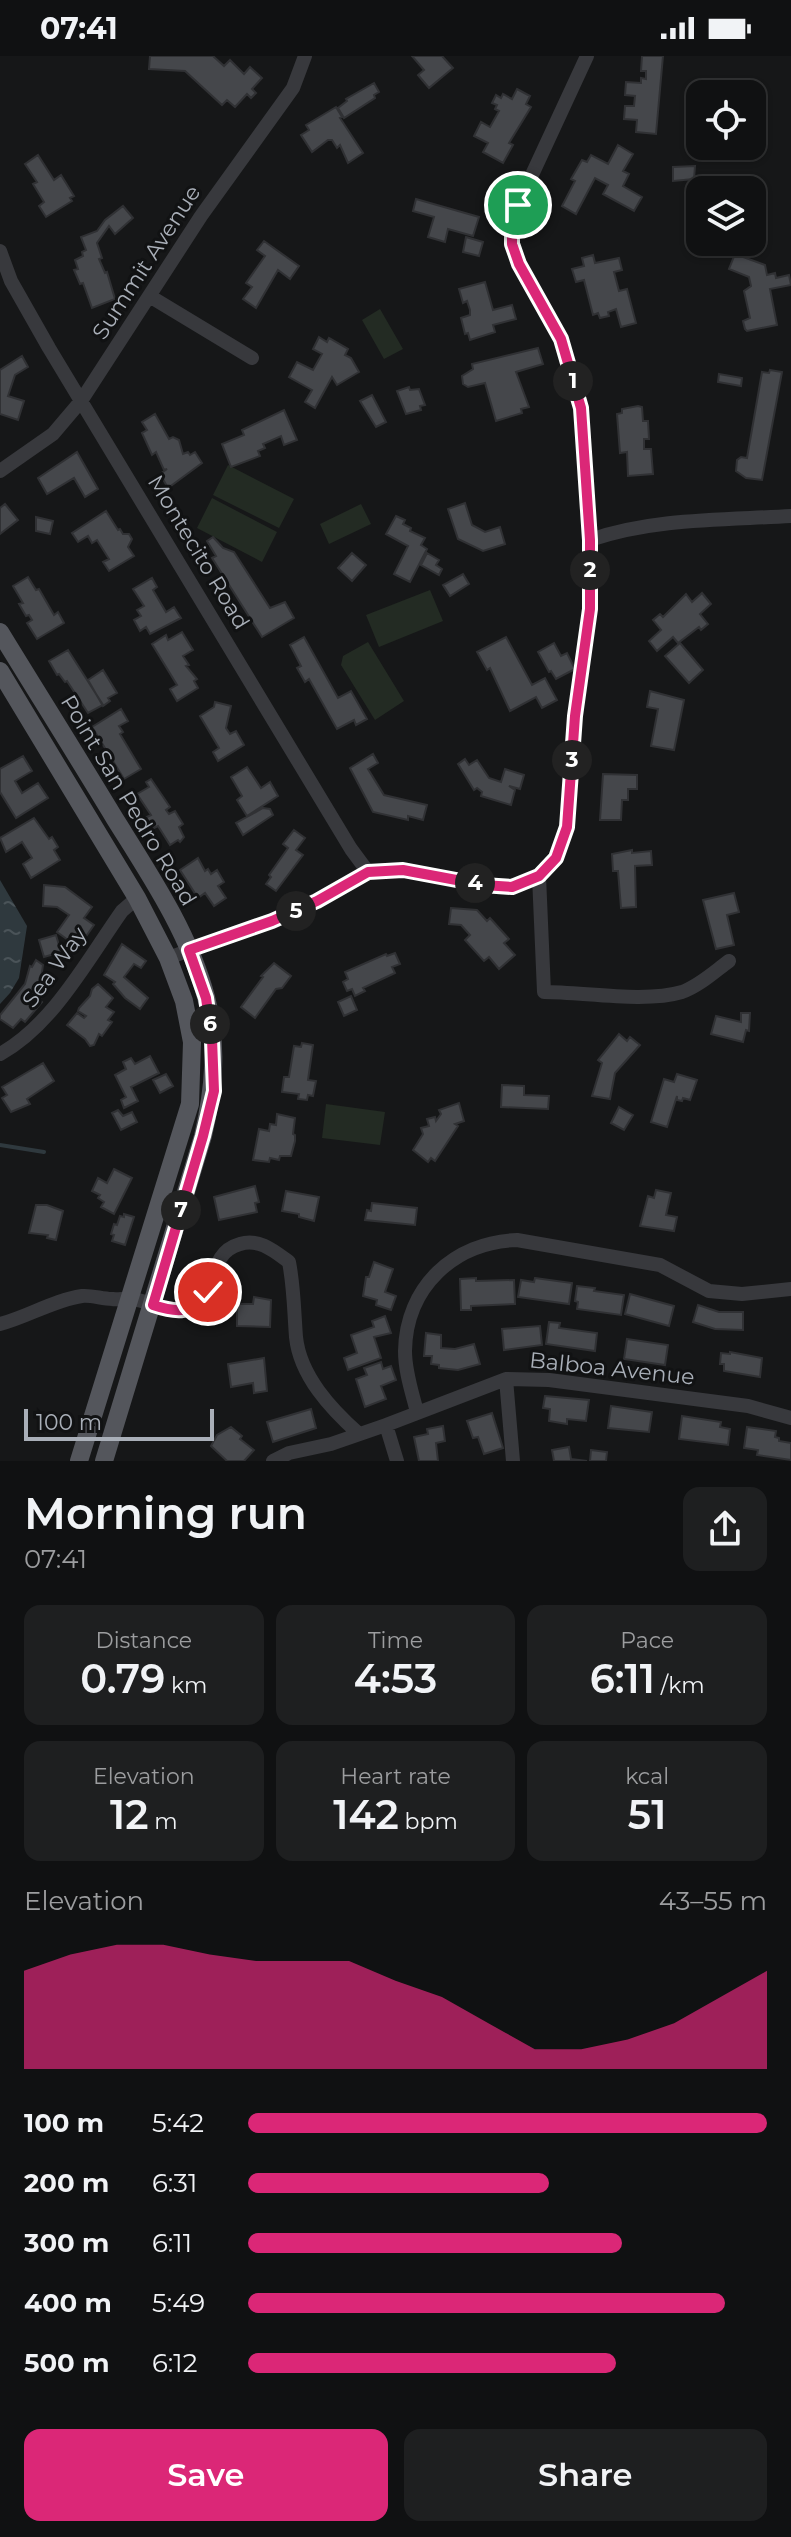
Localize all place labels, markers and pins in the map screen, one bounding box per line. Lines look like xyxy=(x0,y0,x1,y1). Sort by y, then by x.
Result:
pin xyxy=(484,171,552,239)
pin: 1 xyxy=(553,361,593,401)
pin: 2 xyxy=(570,550,610,590)
pin: 3 xyxy=(552,740,592,780)
pin: 4 xyxy=(455,863,495,903)
pin: 5 xyxy=(276,891,316,931)
pin: 6 xyxy=(190,1004,230,1044)
pin: 7 xyxy=(161,1190,201,1230)
pin xyxy=(174,1258,242,1326)

